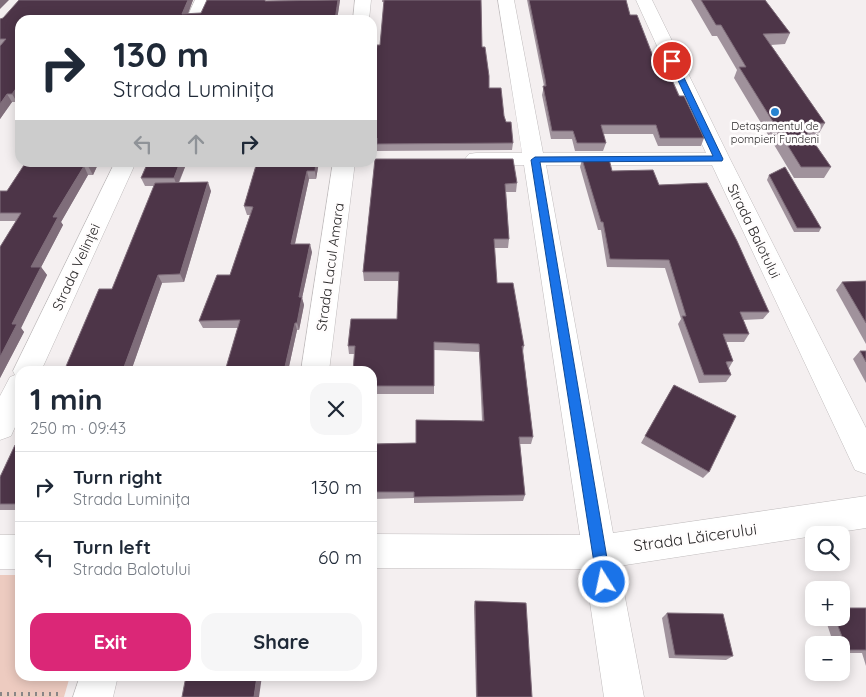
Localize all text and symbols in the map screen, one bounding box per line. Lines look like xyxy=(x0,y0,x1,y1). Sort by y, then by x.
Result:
text: 130 m xyxy=(113,32,209,76)
icon: right xyxy=(30,35,95,100)
pin xyxy=(651,40,693,82)
icon: arrive xyxy=(658,47,686,75)
text: Strada Luminița xyxy=(113,75,274,103)
marker: Detașamentul de pompieri Fundeni xyxy=(769,106,781,118)
place label: Detașamentul de pompieri Fundeni xyxy=(731,119,819,146)
icon: left xyxy=(129,130,157,158)
icon: ahead xyxy=(182,130,210,158)
icon: right xyxy=(235,130,263,158)
street label: Strada Balotului xyxy=(723,181,785,281)
street label: Strada Lacul Amara xyxy=(312,202,348,332)
street label: Strada Velinței xyxy=(48,221,104,313)
text: 1 min xyxy=(30,380,103,418)
button: close xyxy=(310,383,362,435)
text: 250 m · 09:43 xyxy=(30,418,126,438)
text: Turn right xyxy=(73,465,162,489)
icon: right xyxy=(30,473,58,501)
text: 130 m xyxy=(311,475,362,499)
text: Strada Luminița xyxy=(73,489,190,509)
street label: Strada Lăicerului xyxy=(632,518,758,556)
map controls xyxy=(805,526,850,681)
button: search xyxy=(805,526,850,571)
text: Turn left xyxy=(73,535,151,559)
icon: left xyxy=(30,543,58,571)
text: 60 m xyxy=(318,545,362,569)
position arrow xyxy=(577,555,629,607)
text: Strada Balotului xyxy=(73,559,191,579)
button: + xyxy=(805,581,850,626)
button: Exit xyxy=(30,613,191,671)
button: Share xyxy=(201,613,362,671)
button: − xyxy=(805,636,850,681)

